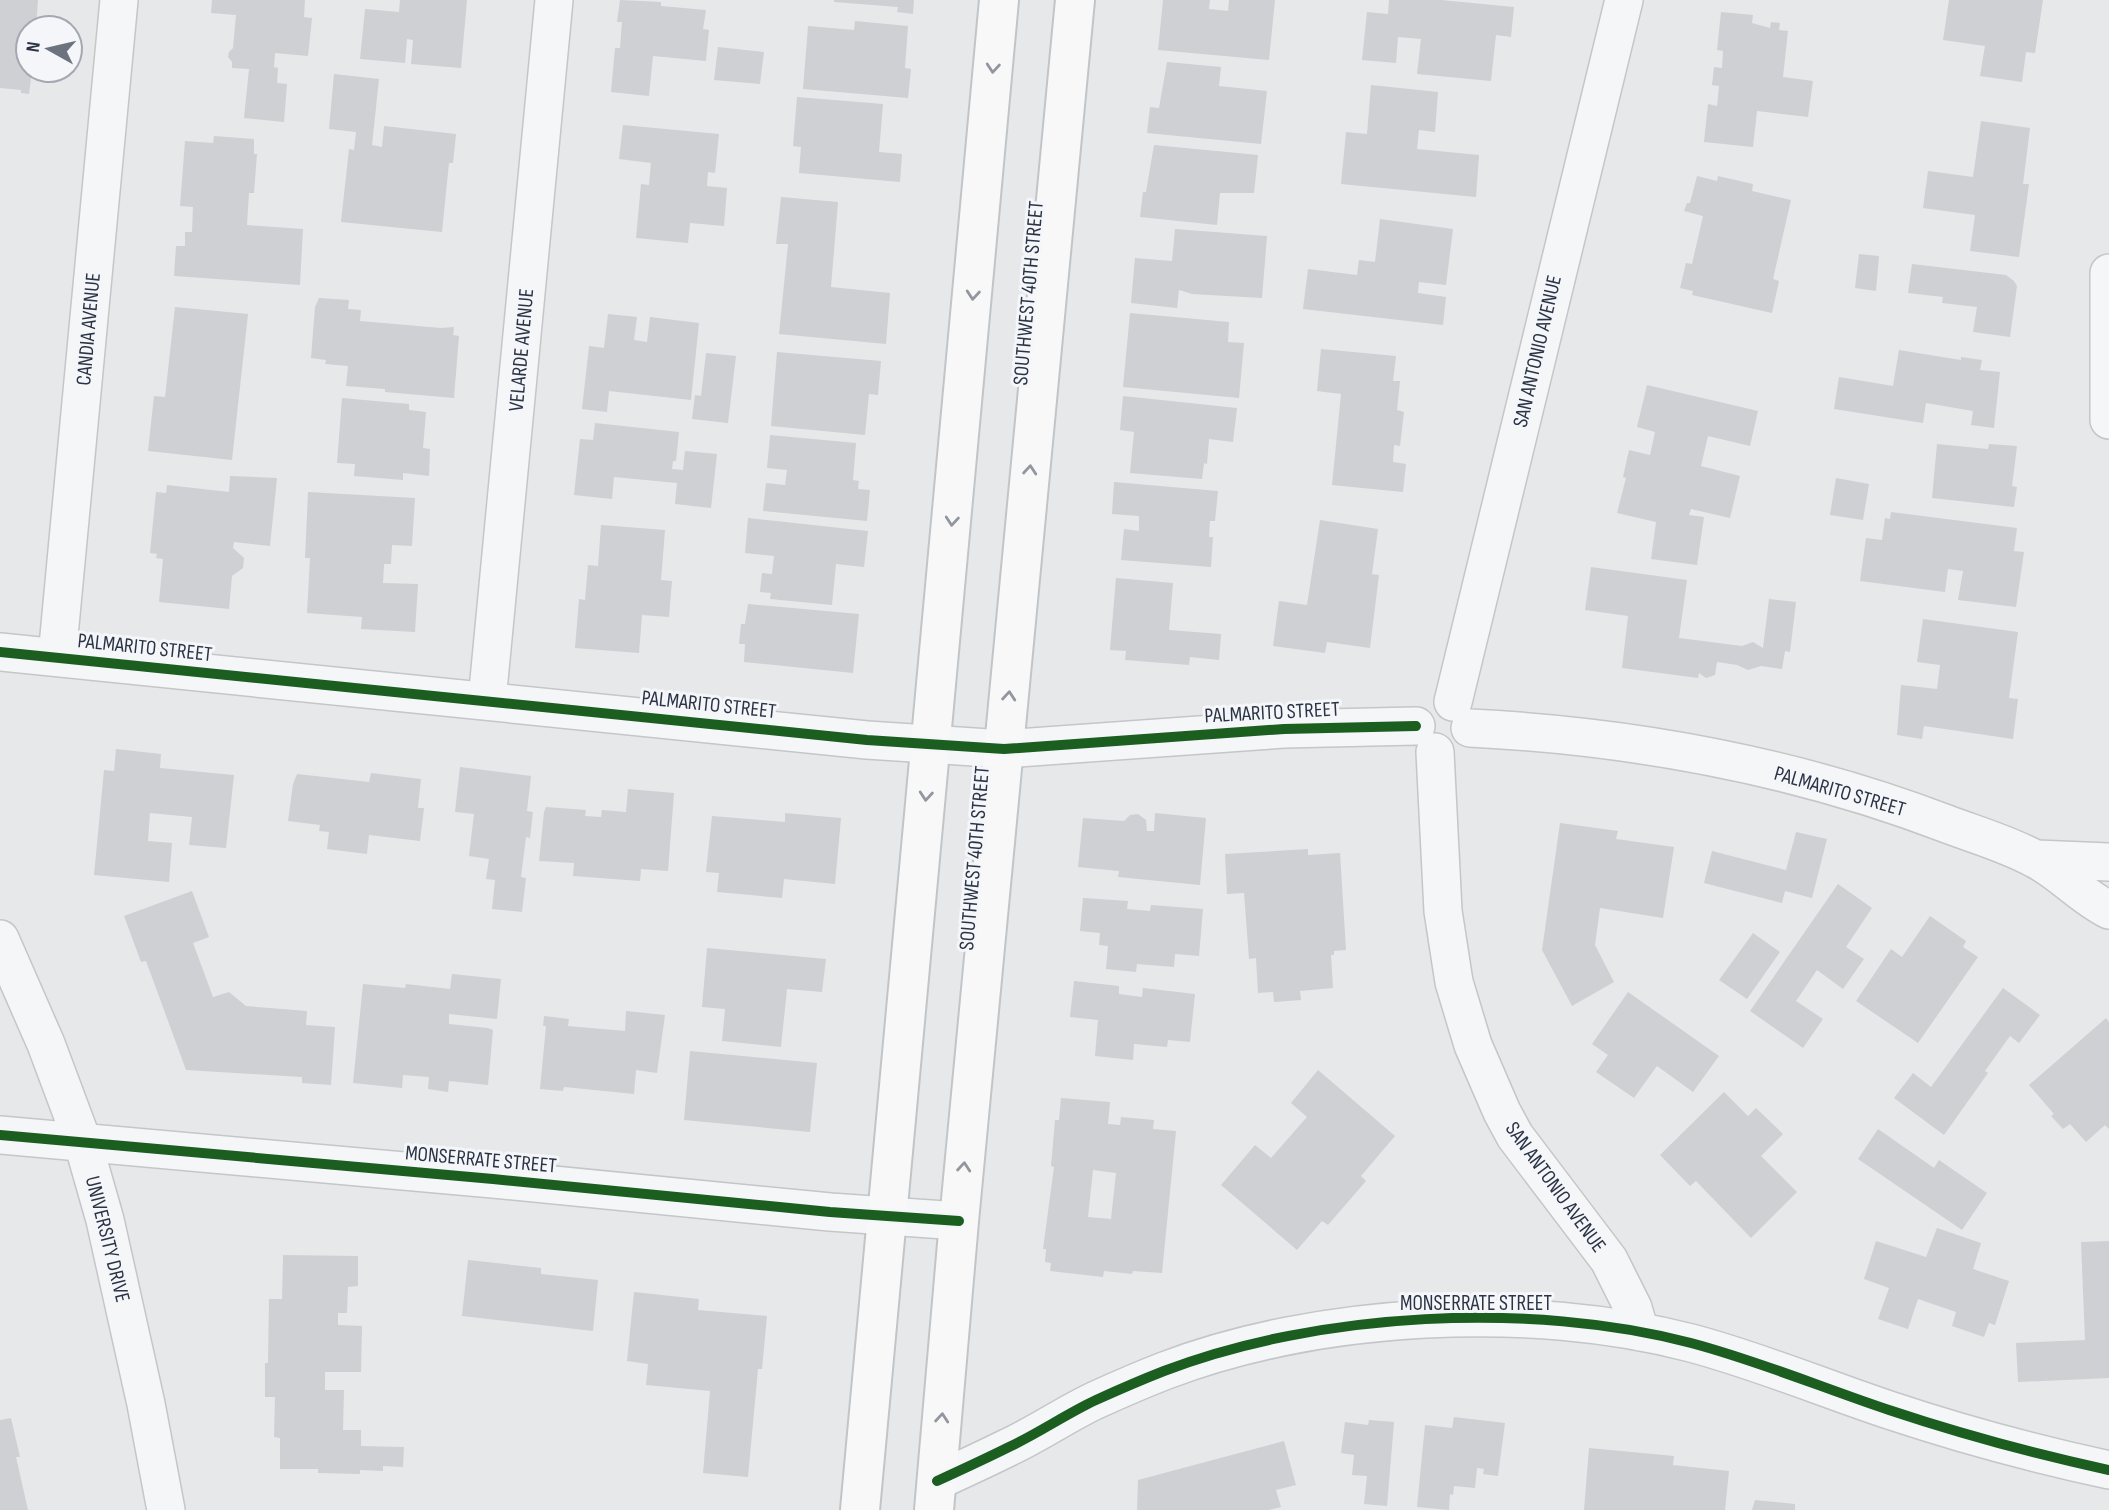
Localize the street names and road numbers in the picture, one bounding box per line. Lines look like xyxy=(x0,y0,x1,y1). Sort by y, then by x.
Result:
street label: SOUTHWEST 40TH STREET xyxy=(1008,199,1049,386)
street label: CANDIA AVENUE xyxy=(71,272,106,386)
street label: SAN ANTONIO AVENUE xyxy=(1508,273,1567,430)
street label: VELARDE AVENUE xyxy=(504,288,539,413)
street label: PALMARITO STREET xyxy=(76,628,214,667)
street label: PALMARITO STREET xyxy=(640,685,778,724)
street label: PALMARITO STREET xyxy=(1204,696,1341,729)
street label: PALMARITO STREET xyxy=(1771,761,1909,822)
street label: SOUTHWEST 40TH STREET xyxy=(954,764,995,951)
street label: SAN ANTONIO AVENUE xyxy=(1500,1117,1611,1257)
street label: MONSERRATE STREET xyxy=(404,1140,558,1179)
street label: UNIVERSITY DRIVE xyxy=(80,1173,135,1305)
street label: MONSERRATE STREET xyxy=(1400,1291,1552,1316)

